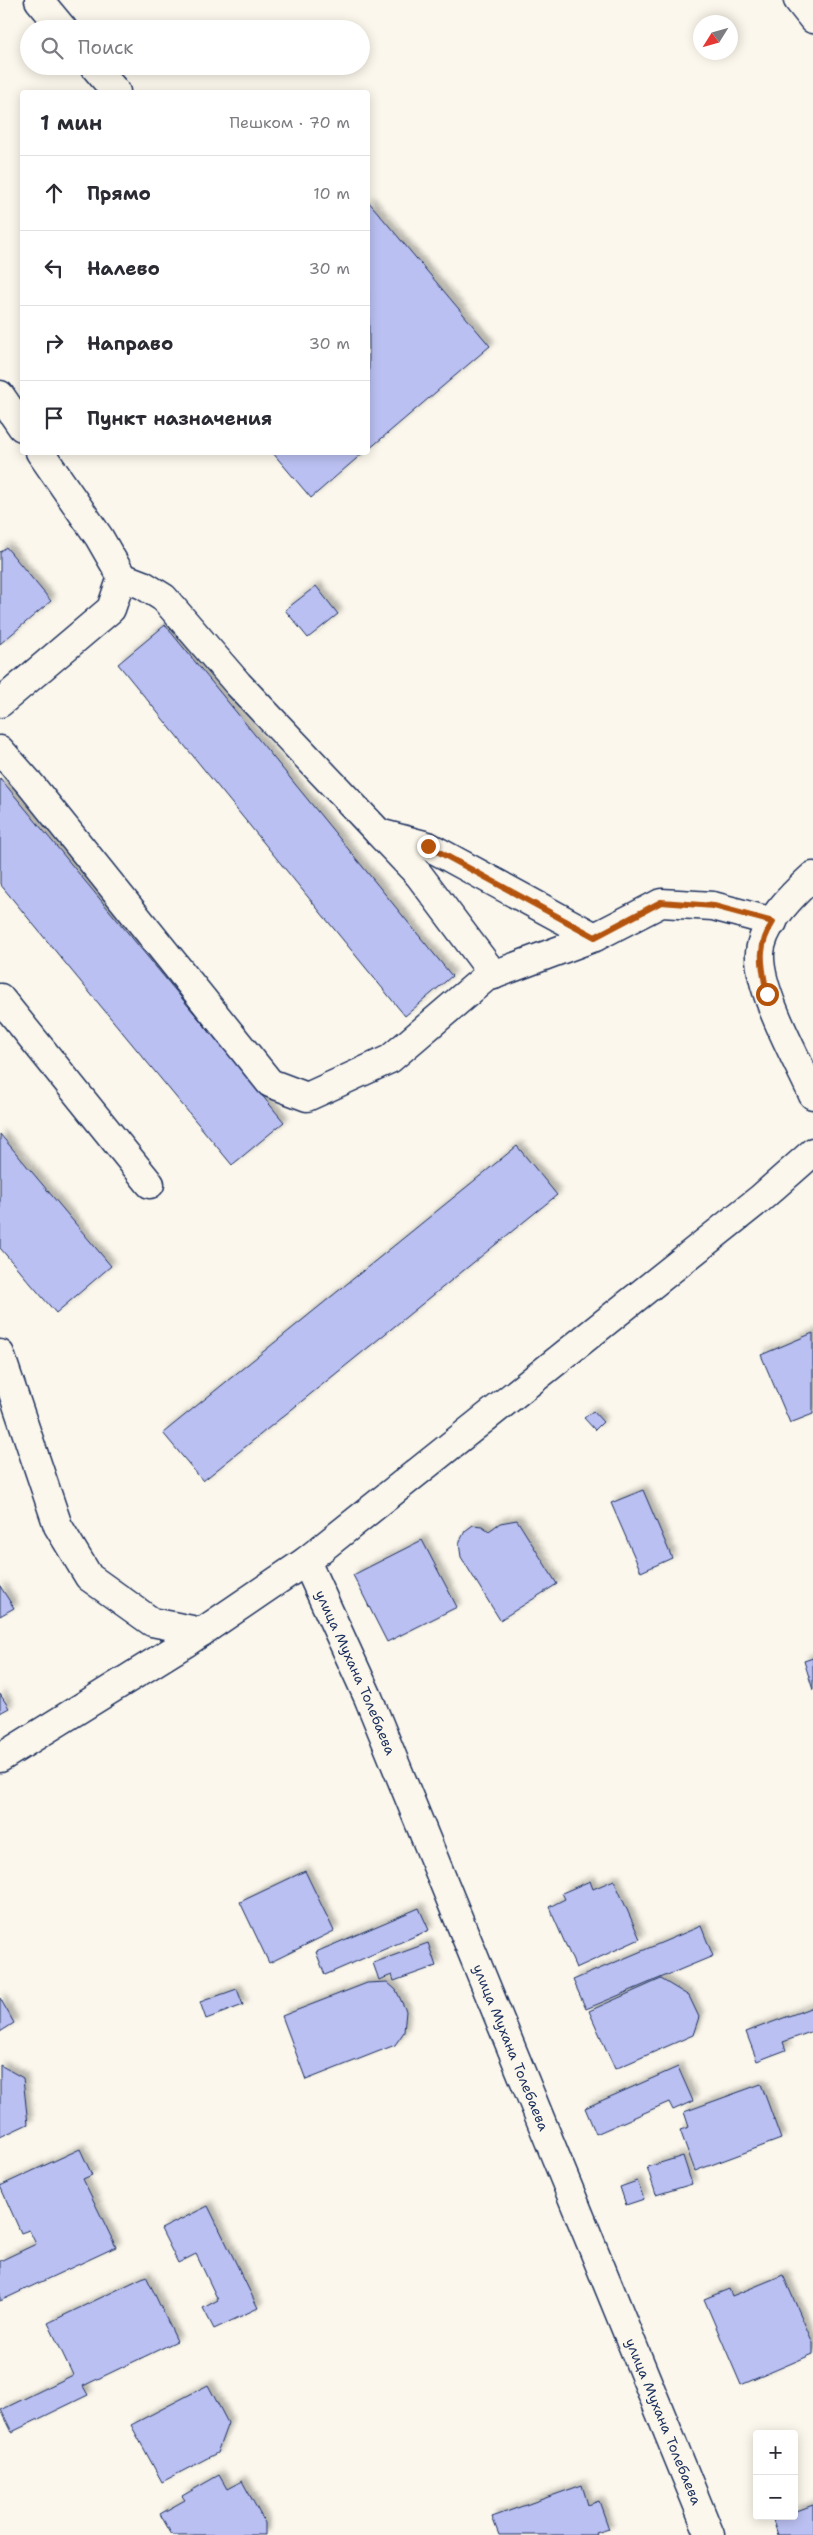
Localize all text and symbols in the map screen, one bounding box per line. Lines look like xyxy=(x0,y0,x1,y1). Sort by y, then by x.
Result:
north arrow xyxy=(693,15,738,60)
search box xyxy=(20,20,370,75)
icon: search xyxy=(38,34,66,62)
text: Поиск xyxy=(78,35,133,60)
text: 1 мин xyxy=(40,109,102,137)
text: Пешком · 70 m xyxy=(229,112,350,133)
icon: ahead xyxy=(40,179,68,207)
text: Прямо xyxy=(87,181,151,206)
text: 10 m xyxy=(313,183,350,204)
icon: left xyxy=(40,254,68,282)
text: Налево xyxy=(87,256,160,281)
text: 30 m xyxy=(309,258,350,279)
icon: right xyxy=(40,329,68,357)
text: Направо xyxy=(87,331,173,356)
text: 30 m xyxy=(309,333,350,354)
icon: arrive xyxy=(40,404,68,432)
text: Пункт назначения xyxy=(87,406,272,431)
route end xyxy=(417,835,440,858)
route start xyxy=(756,983,779,1006)
street label: улица Мухана Толебаева xyxy=(311,1587,400,1758)
street label: улица Мухана Толебаева xyxy=(469,1961,553,2134)
street label: улица Мухана Толебаева xyxy=(622,2336,706,2508)
map controls xyxy=(753,2430,798,2520)
button: + xyxy=(753,2430,798,2475)
button: − xyxy=(753,2475,798,2520)

